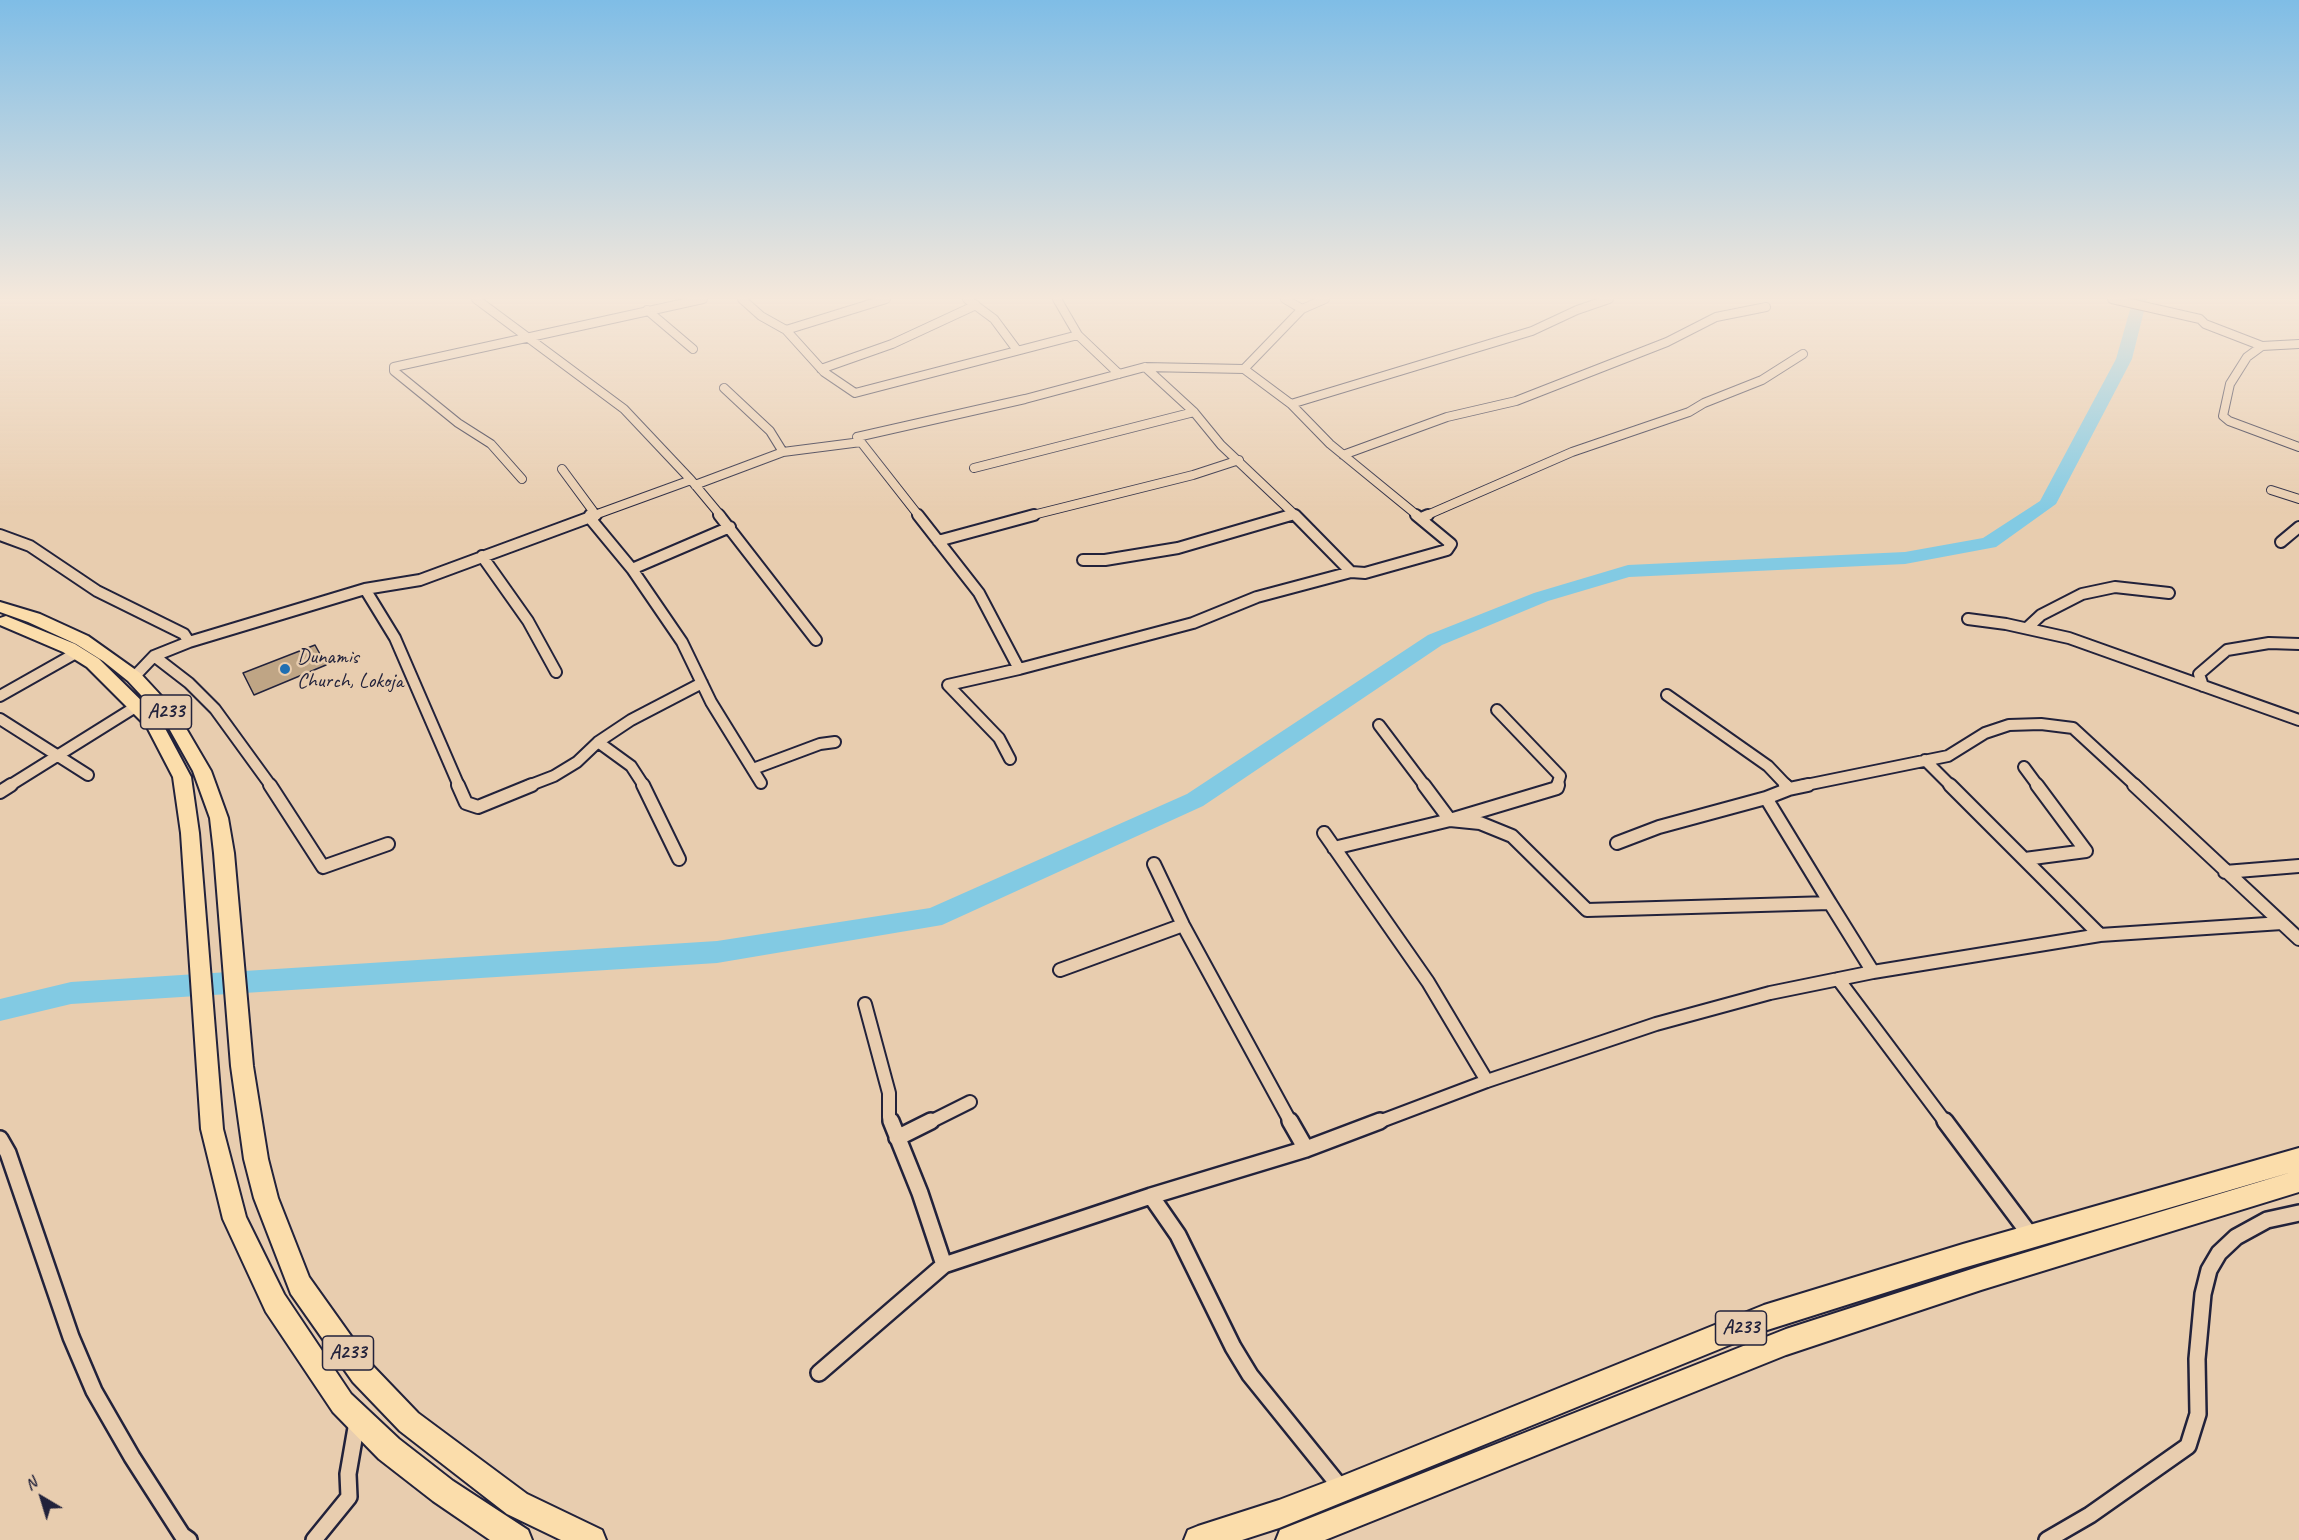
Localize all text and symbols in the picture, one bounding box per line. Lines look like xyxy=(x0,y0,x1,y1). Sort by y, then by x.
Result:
place label: Dunamis Church, Lokoja xyxy=(297,644,403,694)
marker: Dunamis Church, Lokoja xyxy=(278,662,292,676)
road number: A233 xyxy=(140,695,192,729)
road number: A233 xyxy=(1716,1311,1766,1345)
road number: A233 xyxy=(322,1336,374,1370)
north arrow xyxy=(12,1468,72,1528)
text: N xyxy=(21,1473,41,1495)

